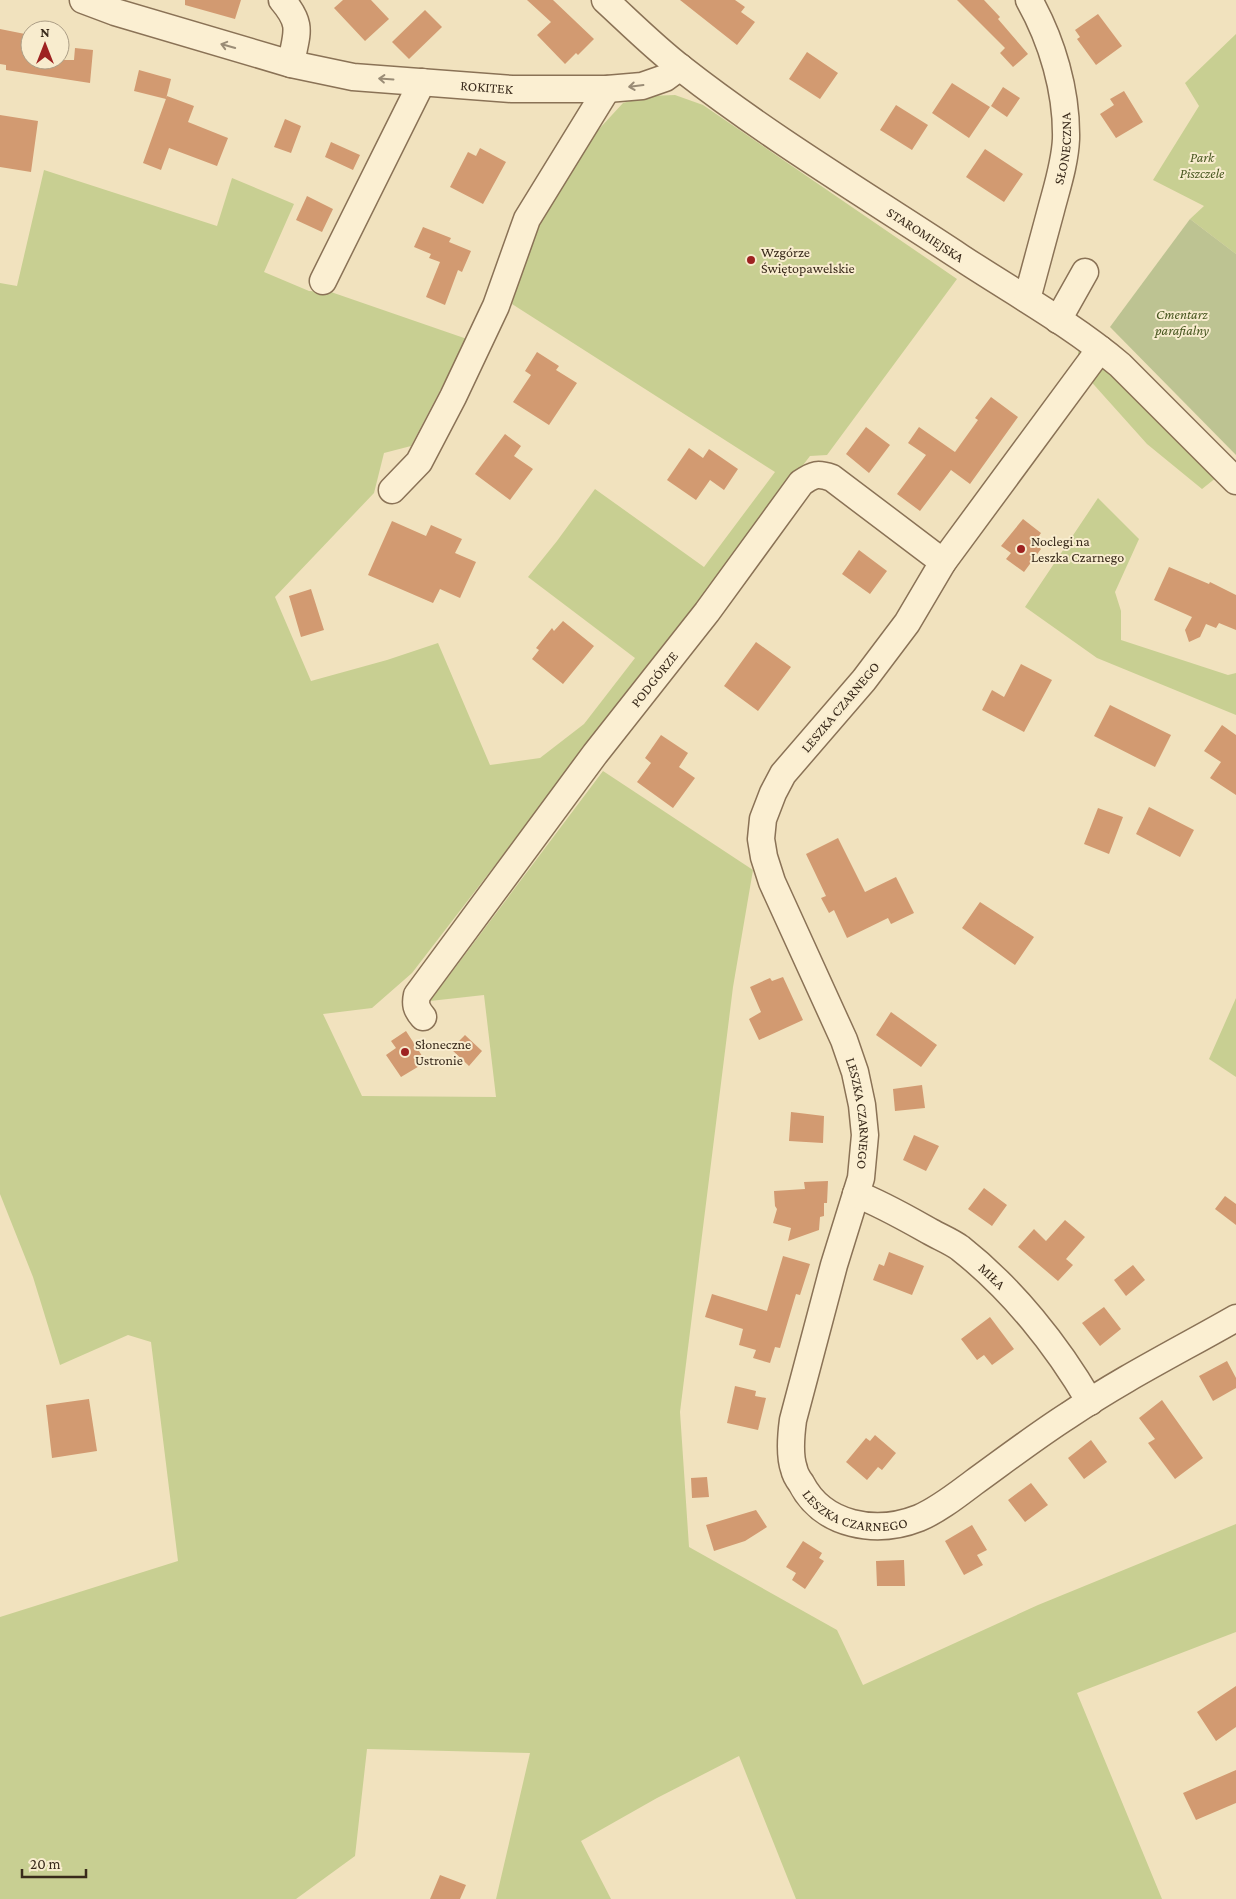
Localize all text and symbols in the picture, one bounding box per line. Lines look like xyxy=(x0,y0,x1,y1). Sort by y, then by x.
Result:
north arrow xyxy=(20,20,70,70)
text: N xyxy=(40,24,50,40)
one-way arrow xyxy=(220,40,236,50)
one-way arrow xyxy=(378,75,394,84)
street label: ROKITEK xyxy=(460,77,514,97)
one-way arrow xyxy=(628,81,644,91)
street label: SŁONECZNA xyxy=(1050,112,1074,186)
park label: Park Piszczele xyxy=(1180,149,1225,181)
street label: STAROMIEJSKA xyxy=(884,204,967,265)
place label: Wzgórze Świętopawelskie xyxy=(761,244,855,276)
marker: Wzgórze Świętopawelskie xyxy=(745,254,757,266)
park label: Cmentarz parafialny xyxy=(1154,306,1209,338)
place label: Noclegi na Leszka Czarnego xyxy=(1031,533,1124,565)
marker: Noclegi na Leszka Czarnego xyxy=(1015,543,1027,555)
street label: PODGÓRZE xyxy=(627,648,681,710)
street label: LESZKA CZARNEGO xyxy=(798,659,882,755)
place label: Słoneczne Ustronie xyxy=(415,1036,471,1068)
marker: Słoneczne Ustronie xyxy=(399,1046,411,1058)
street label: LESZKA CZARNEGO xyxy=(843,1055,873,1170)
street label: MIŁA xyxy=(975,1260,1009,1293)
street label: LESZKA CZARNEGO xyxy=(799,1486,909,1534)
scale bar xyxy=(22,1846,86,1878)
text: 20 m xyxy=(30,1856,61,1872)

